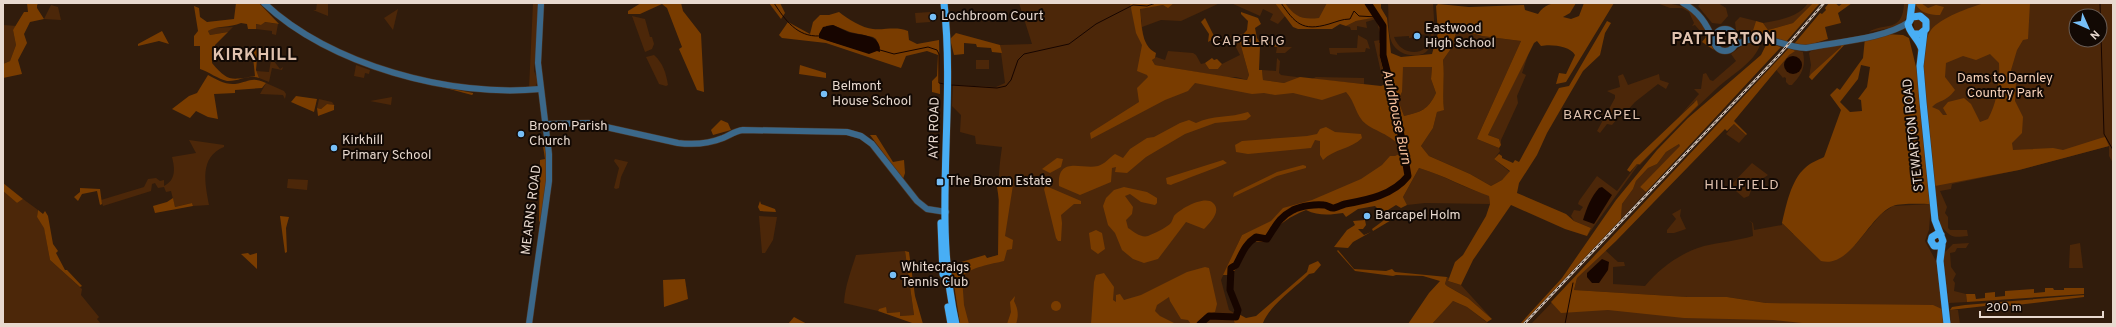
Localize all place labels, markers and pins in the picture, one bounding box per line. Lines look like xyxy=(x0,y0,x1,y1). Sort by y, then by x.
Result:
place label: Lochbroom Court xyxy=(941,9,1044,25)
marker: Lochbroom Court xyxy=(928,12,938,22)
place label: Eastwood High School xyxy=(1425,21,1495,52)
marker: Eastwood High School xyxy=(1412,31,1422,41)
place label: Belmont House School xyxy=(832,79,911,110)
marker: Belmont House School xyxy=(819,89,829,99)
place label: Broom Parish Church xyxy=(529,119,608,150)
marker: Broom Parish Church xyxy=(516,129,526,139)
place label: Kirkhill Primary School xyxy=(342,133,431,164)
marker: Kirkhill Primary School xyxy=(329,143,339,153)
place label: The Broom Estate xyxy=(948,174,1052,190)
marker: The Broom Estate xyxy=(935,177,945,187)
place label: Barcapel Holm xyxy=(1375,208,1461,224)
marker: Barcapel Holm xyxy=(1362,211,1372,221)
place label: Whitecraigs Tennis Club xyxy=(901,260,969,291)
marker: Whitecraigs Tennis Club xyxy=(888,270,898,280)

